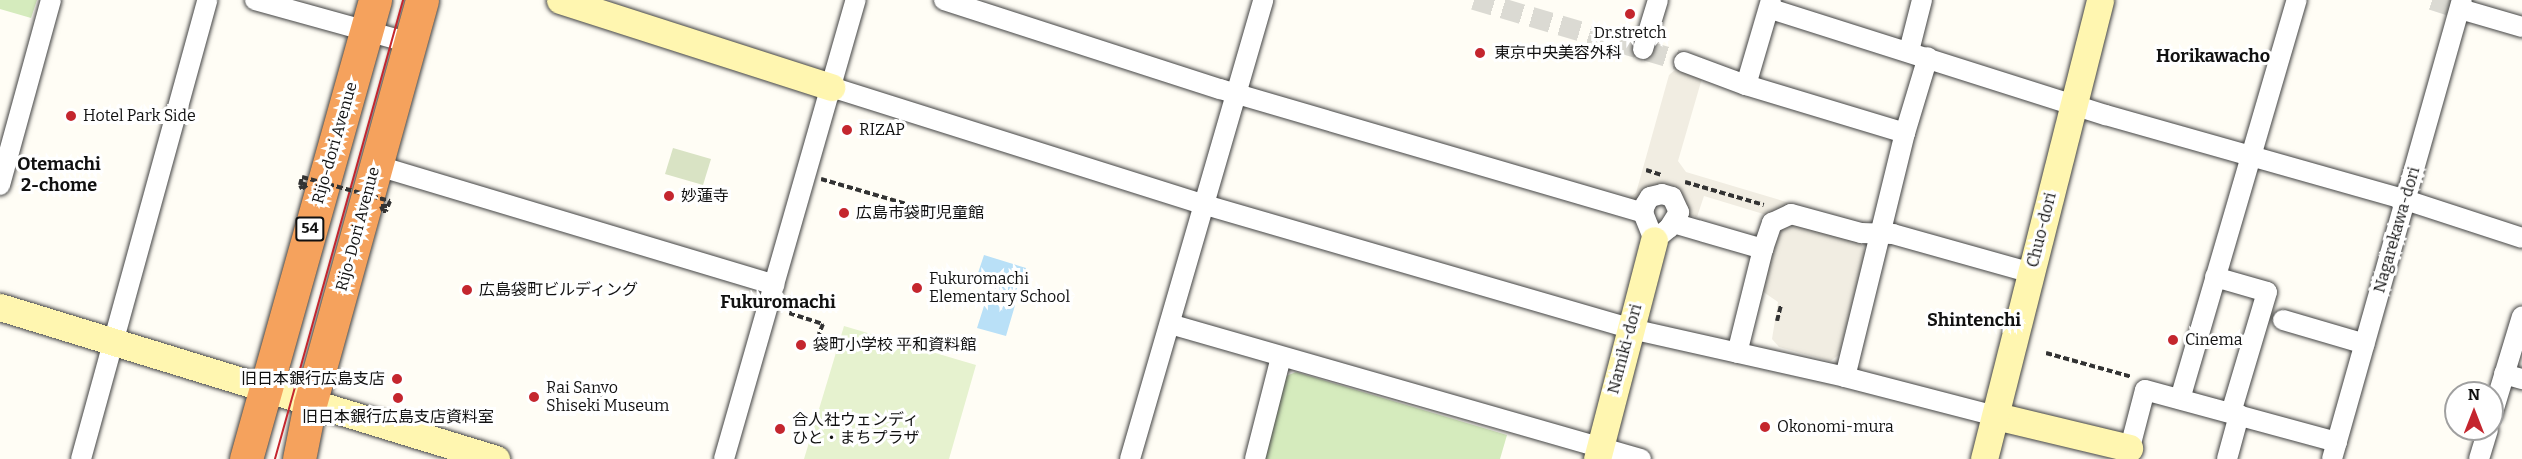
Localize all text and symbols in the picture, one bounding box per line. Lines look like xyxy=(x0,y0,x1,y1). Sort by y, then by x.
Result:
marker: Dr.stretch xyxy=(1623,7,1637,21)
place label: Dr.stretch xyxy=(1594,23,1666,43)
place label: 東京中央美容外科 xyxy=(1494,43,1622,63)
marker: 東京中央美容外科 xyxy=(1471,44,1489,62)
district label: Horikawacho xyxy=(2156,45,2270,67)
street label: Rijo-dori Avenue xyxy=(308,80,362,206)
place label: Hotel Park Side xyxy=(83,106,196,126)
marker: Hotel Park Side xyxy=(64,109,78,123)
place label: RIZAP xyxy=(859,120,905,140)
marker: RIZAP xyxy=(840,123,854,137)
district label: Otemachi 2-chome xyxy=(17,154,101,196)
street label: Rijo-Dori Avenue xyxy=(332,165,384,293)
street label: Nagarekawa-dori xyxy=(2370,165,2424,295)
place label: 妙蓮寺 xyxy=(681,186,729,206)
marker: 妙蓮寺 xyxy=(662,189,676,203)
street label: Chuo-dori xyxy=(2023,191,2061,269)
place label: 広島市袋町児童館 xyxy=(856,203,984,223)
marker: 広島市袋町児童館 xyxy=(837,206,851,220)
road number: 54 xyxy=(295,217,325,241)
place label: Fukuromachi Elementary School xyxy=(929,269,1070,307)
place label: 広島袋町ビルディング xyxy=(479,280,639,300)
marker: Fukuromachi Elementary School xyxy=(910,281,924,295)
marker: 広島袋町ビルディング xyxy=(460,283,474,297)
district label: Fukuromachi xyxy=(720,291,836,313)
street label: Namiki-dori xyxy=(1604,302,1646,396)
district label: Shintenchi xyxy=(1927,309,2021,331)
place label: Cinema xyxy=(2185,330,2243,350)
marker: Cinema xyxy=(2166,333,2180,347)
place label: 袋町小学校 平和資料館 xyxy=(813,335,976,355)
marker: 袋町小学校 平和資料館 xyxy=(794,338,808,352)
place label: 旧日本銀行広島支店 xyxy=(241,369,385,389)
marker: 旧日本銀行広島支店 xyxy=(390,372,404,386)
place label: Rai Sanyo Shiseki Museum xyxy=(546,378,669,416)
north arrow xyxy=(2444,381,2504,441)
text: N xyxy=(2468,385,2480,404)
marker: Rai Sanyo Shiseki Museum xyxy=(527,390,541,404)
marker: 旧日本銀行広島支店資料室 xyxy=(391,391,405,405)
place label: 旧日本銀行広島支店資料室 xyxy=(302,407,494,427)
place label: 合人社ウェンディ ひと・まちプラザ xyxy=(792,410,920,448)
place label: Okonomi-mura xyxy=(1777,417,1894,437)
marker: Okonomi-mura xyxy=(1758,420,1772,434)
marker: 合人社ウェンディ ひと・まちプラザ xyxy=(773,422,787,436)

